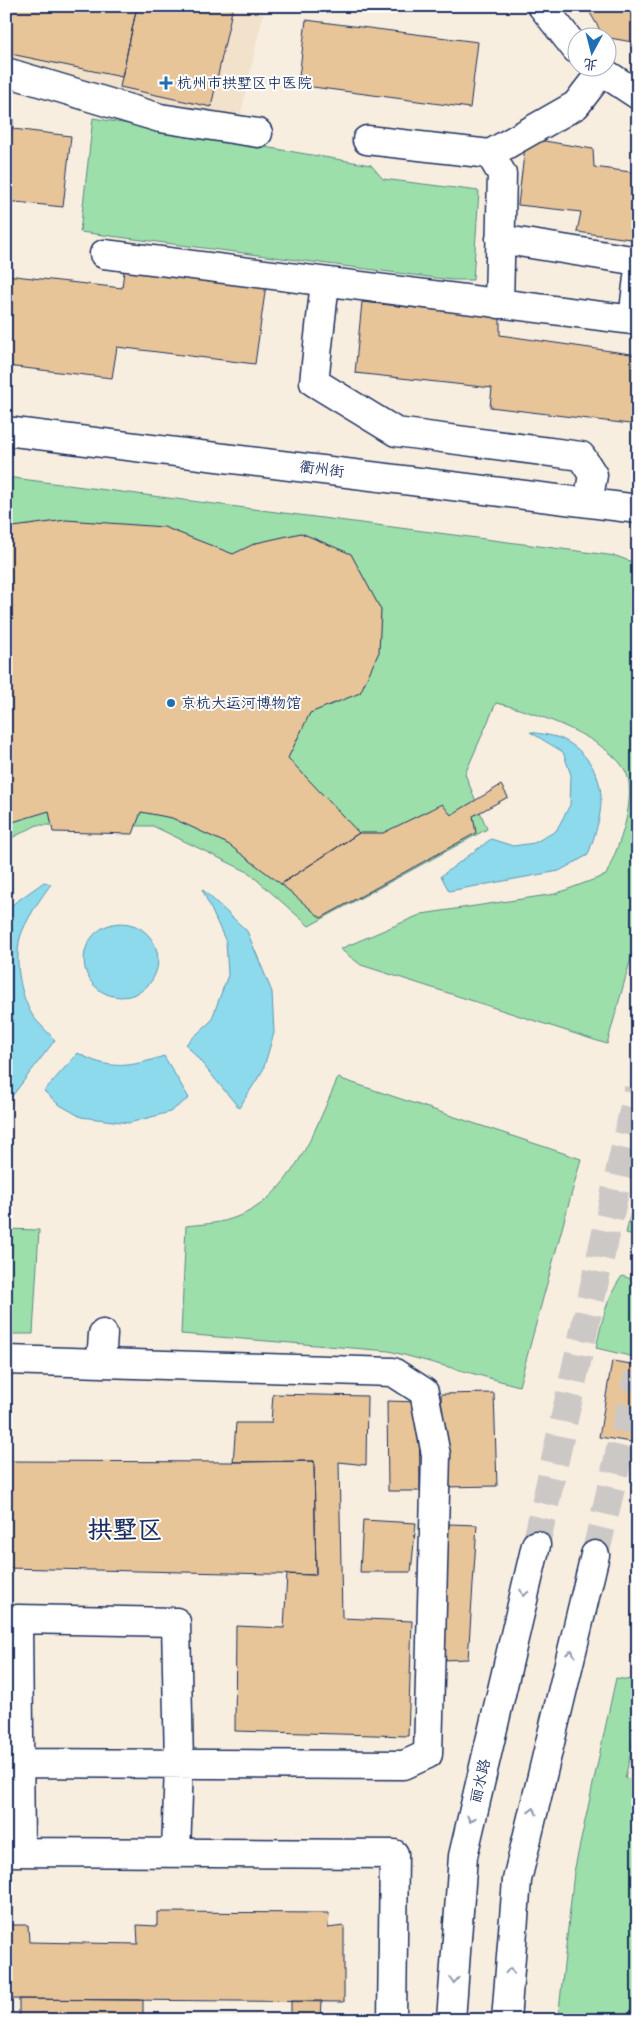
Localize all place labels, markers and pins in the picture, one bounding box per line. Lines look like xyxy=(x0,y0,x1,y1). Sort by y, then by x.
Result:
place label: 杭州市拱墅区中医院 xyxy=(177,70,312,96)
marker: 杭州市拱墅区中医院 xyxy=(159,76,173,90)
place label: 京杭大运河博物馆 xyxy=(181,690,301,716)
marker: 京杭大运河博物馆 xyxy=(165,697,177,709)

